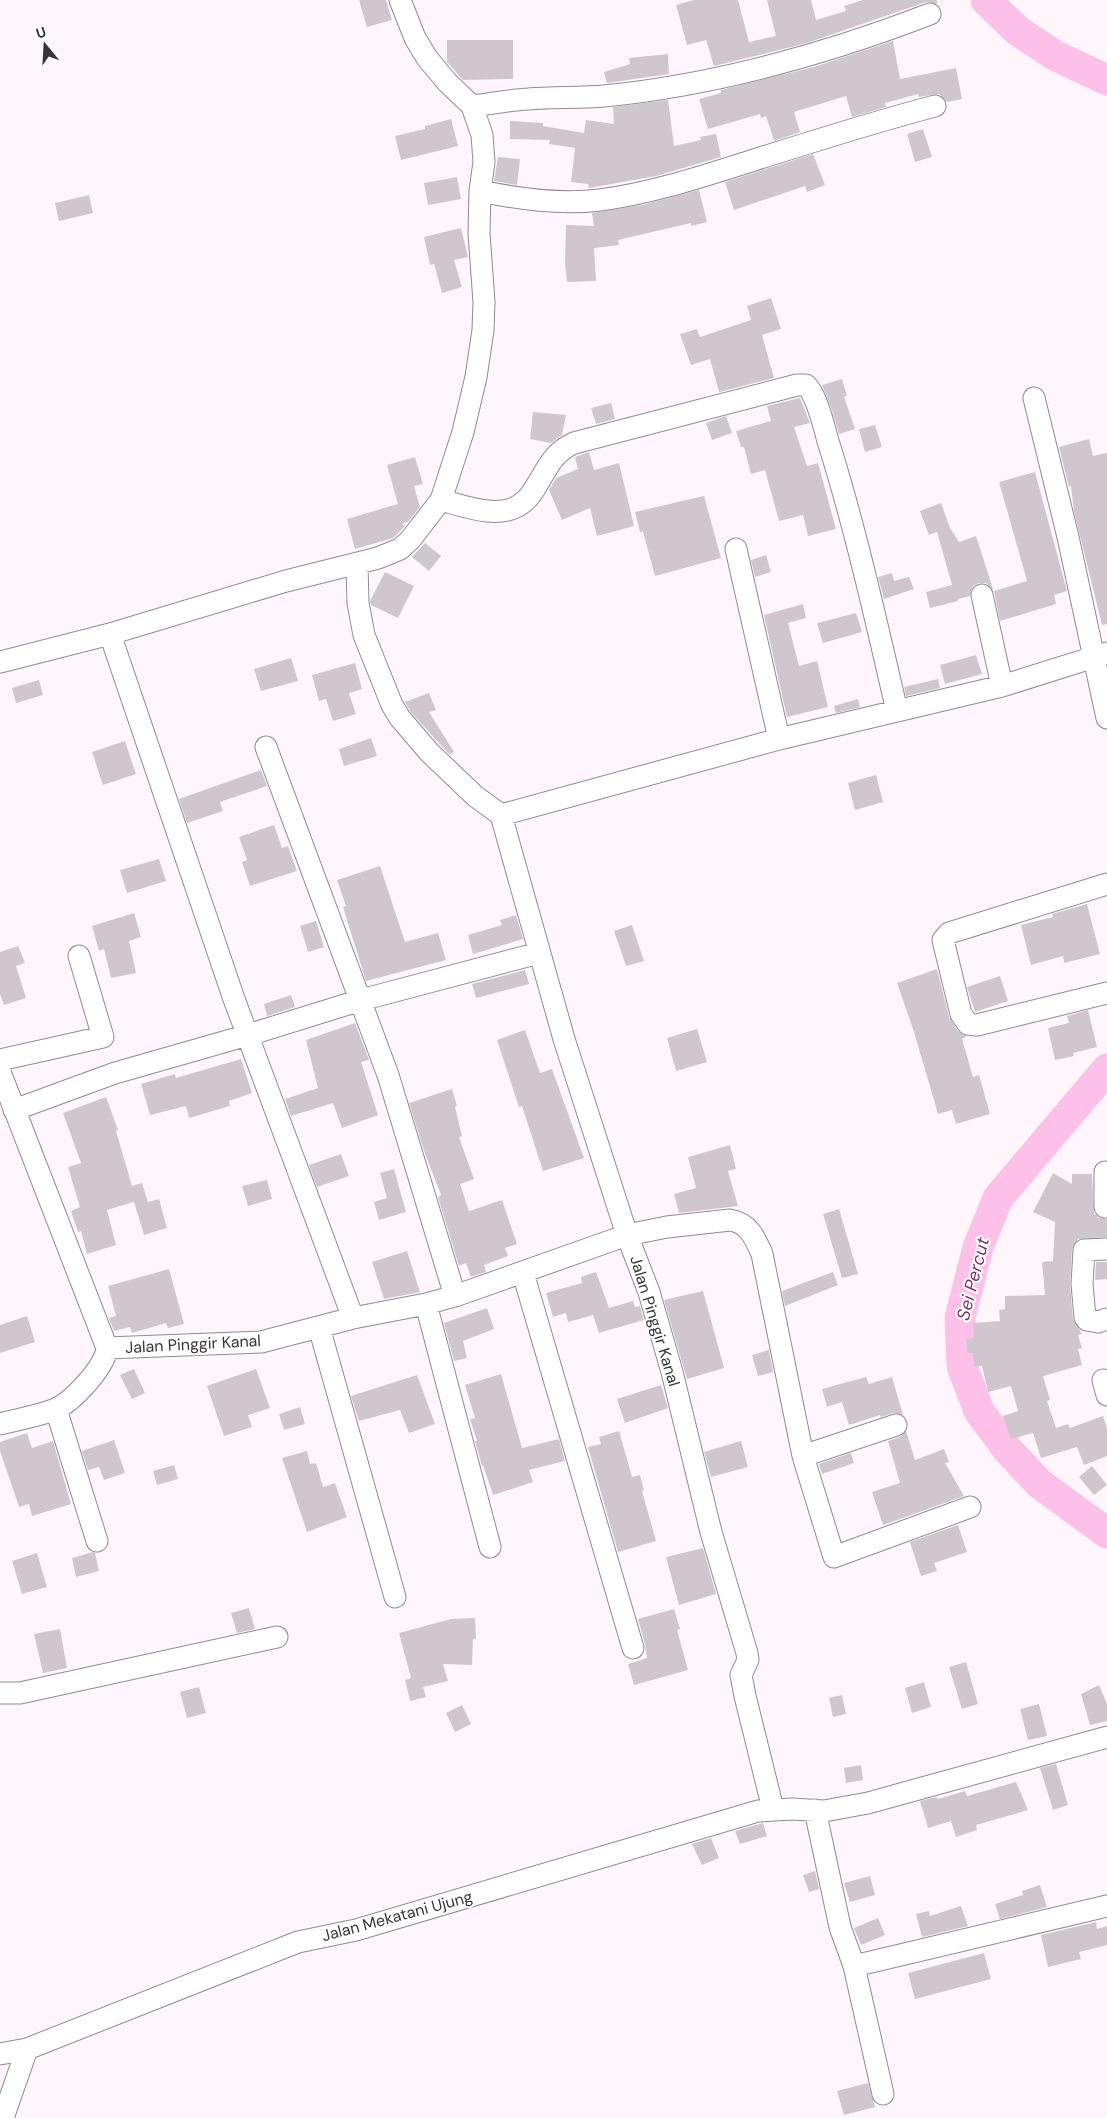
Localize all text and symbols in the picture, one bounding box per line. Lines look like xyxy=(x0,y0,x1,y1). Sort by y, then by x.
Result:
north arrow xyxy=(20,20,70,70)
text: U xyxy=(34,23,48,43)
water label: Sei Percut xyxy=(951,1234,995,1323)
street label: Jalan Pinggir Kanal xyxy=(625,1253,685,1389)
street label: Jalan Pinggir Kanal xyxy=(125,1330,261,1358)
street label: Jalan Mekatani Ujung xyxy=(319,1886,475,1946)

